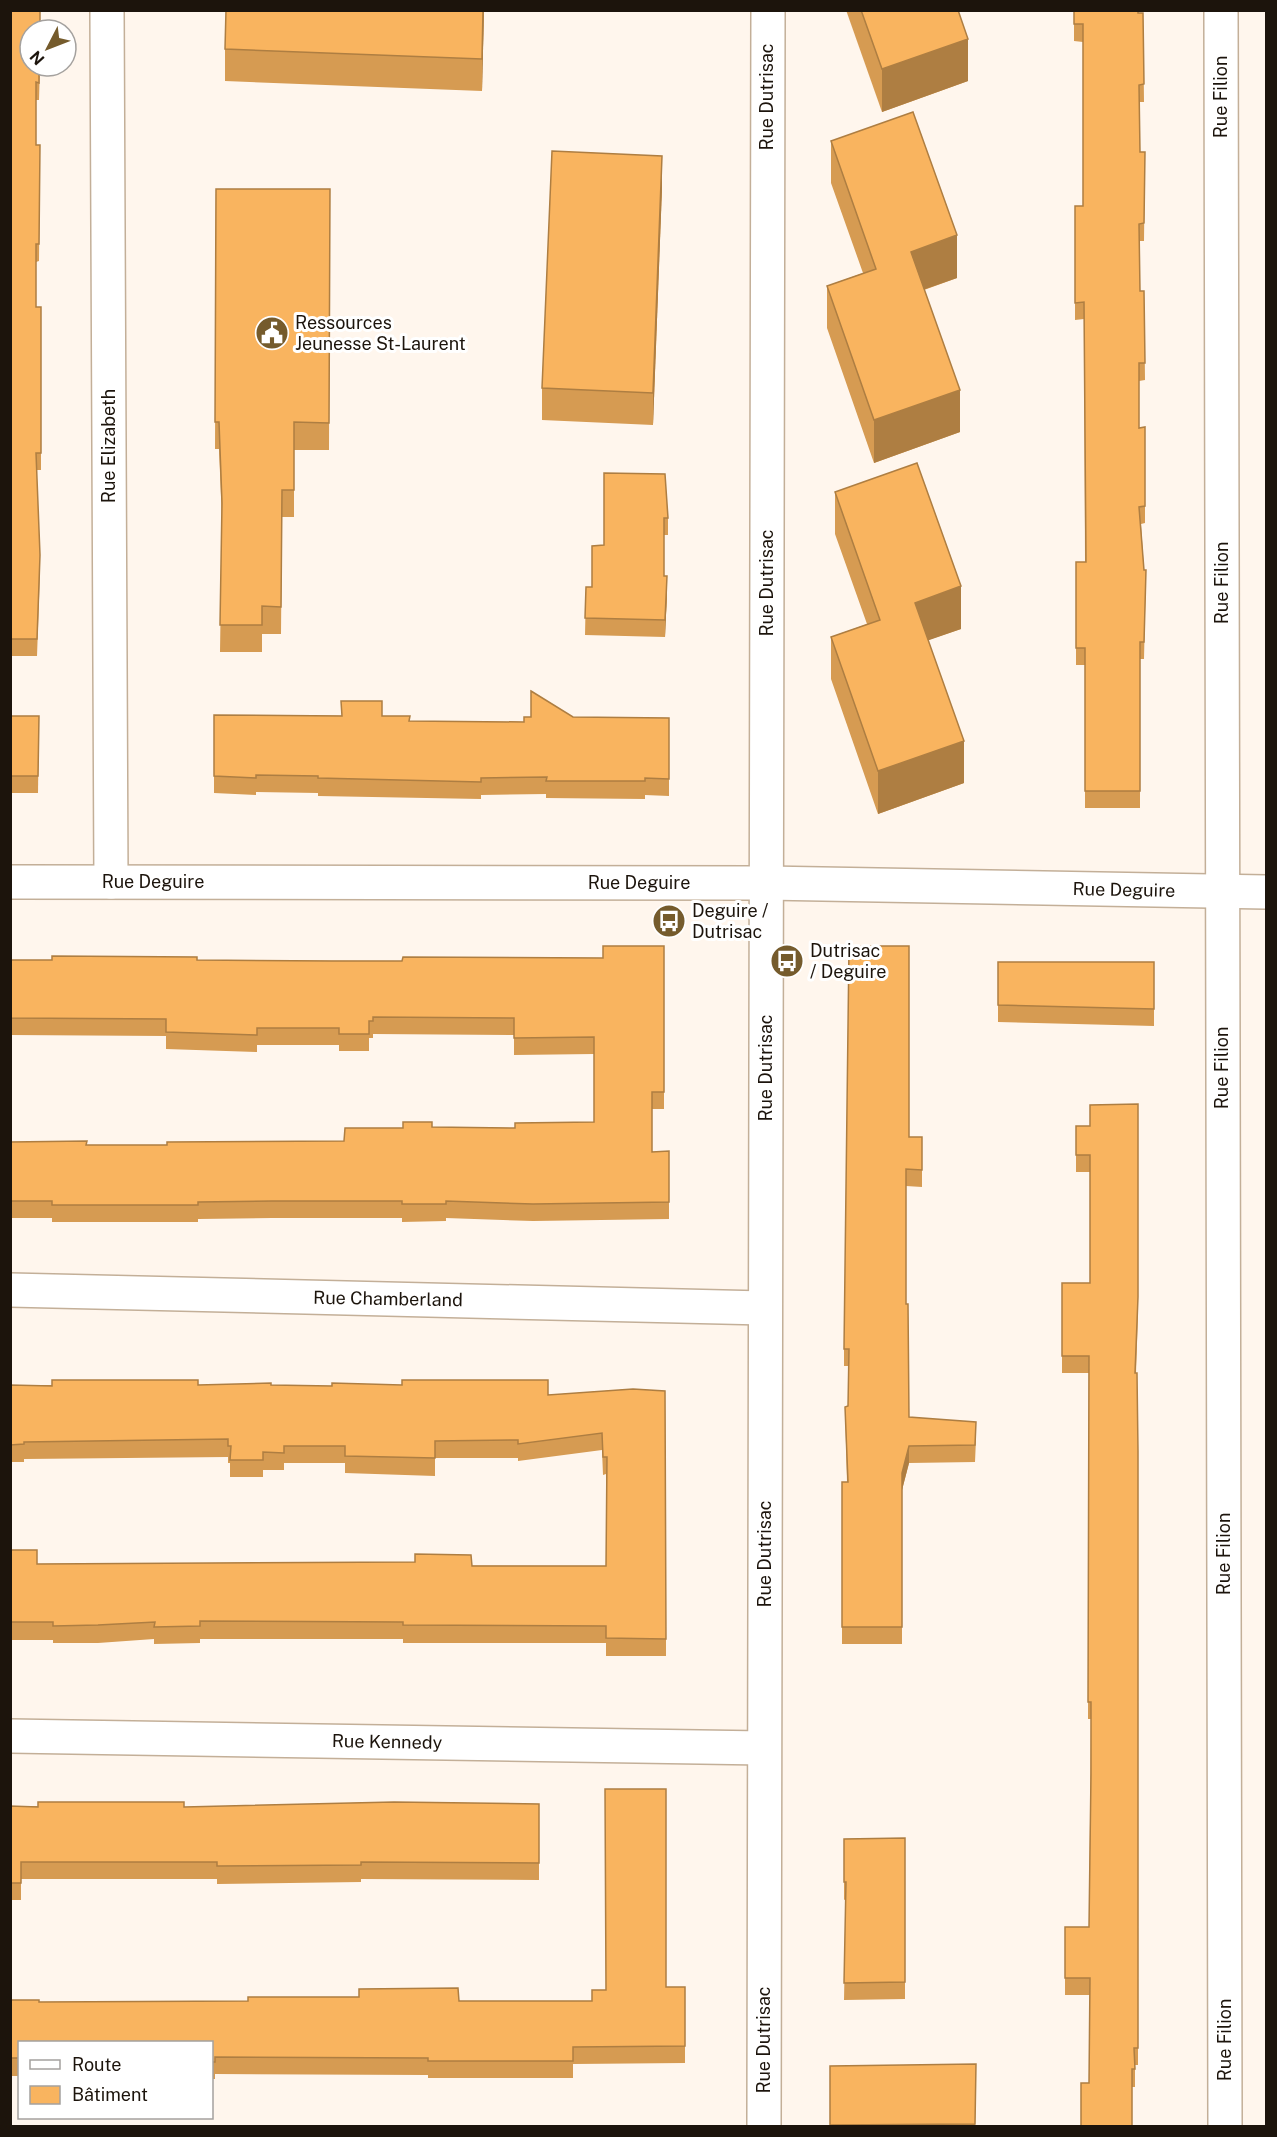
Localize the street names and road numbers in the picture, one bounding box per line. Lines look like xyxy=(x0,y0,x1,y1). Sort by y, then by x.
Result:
street label: Rue Dutrisac xyxy=(756,43,777,151)
street label: Rue Filion xyxy=(1210,56,1231,138)
street label: Rue Elizabeth xyxy=(98,389,119,503)
street label: Rue Dutrisac xyxy=(756,529,777,637)
street label: Rue Filion xyxy=(1211,542,1232,624)
street label: Rue Deguire xyxy=(102,871,204,892)
street label: Rue Deguire xyxy=(588,872,690,893)
street label: Rue Deguire xyxy=(1072,878,1176,901)
street label: Rue Dutrisac xyxy=(755,1014,776,1122)
street label: Rue Filion xyxy=(1211,1027,1232,1109)
street label: Rue Chamberland xyxy=(313,1287,463,1310)
street label: Rue Dutrisac xyxy=(754,1500,775,1608)
street label: Rue Filion xyxy=(1213,1513,1234,1595)
street label: Rue Kennedy xyxy=(332,1730,443,1753)
street label: Rue Dutrisac xyxy=(753,1986,774,2094)
street label: Rue Filion xyxy=(1214,1999,1235,2081)

